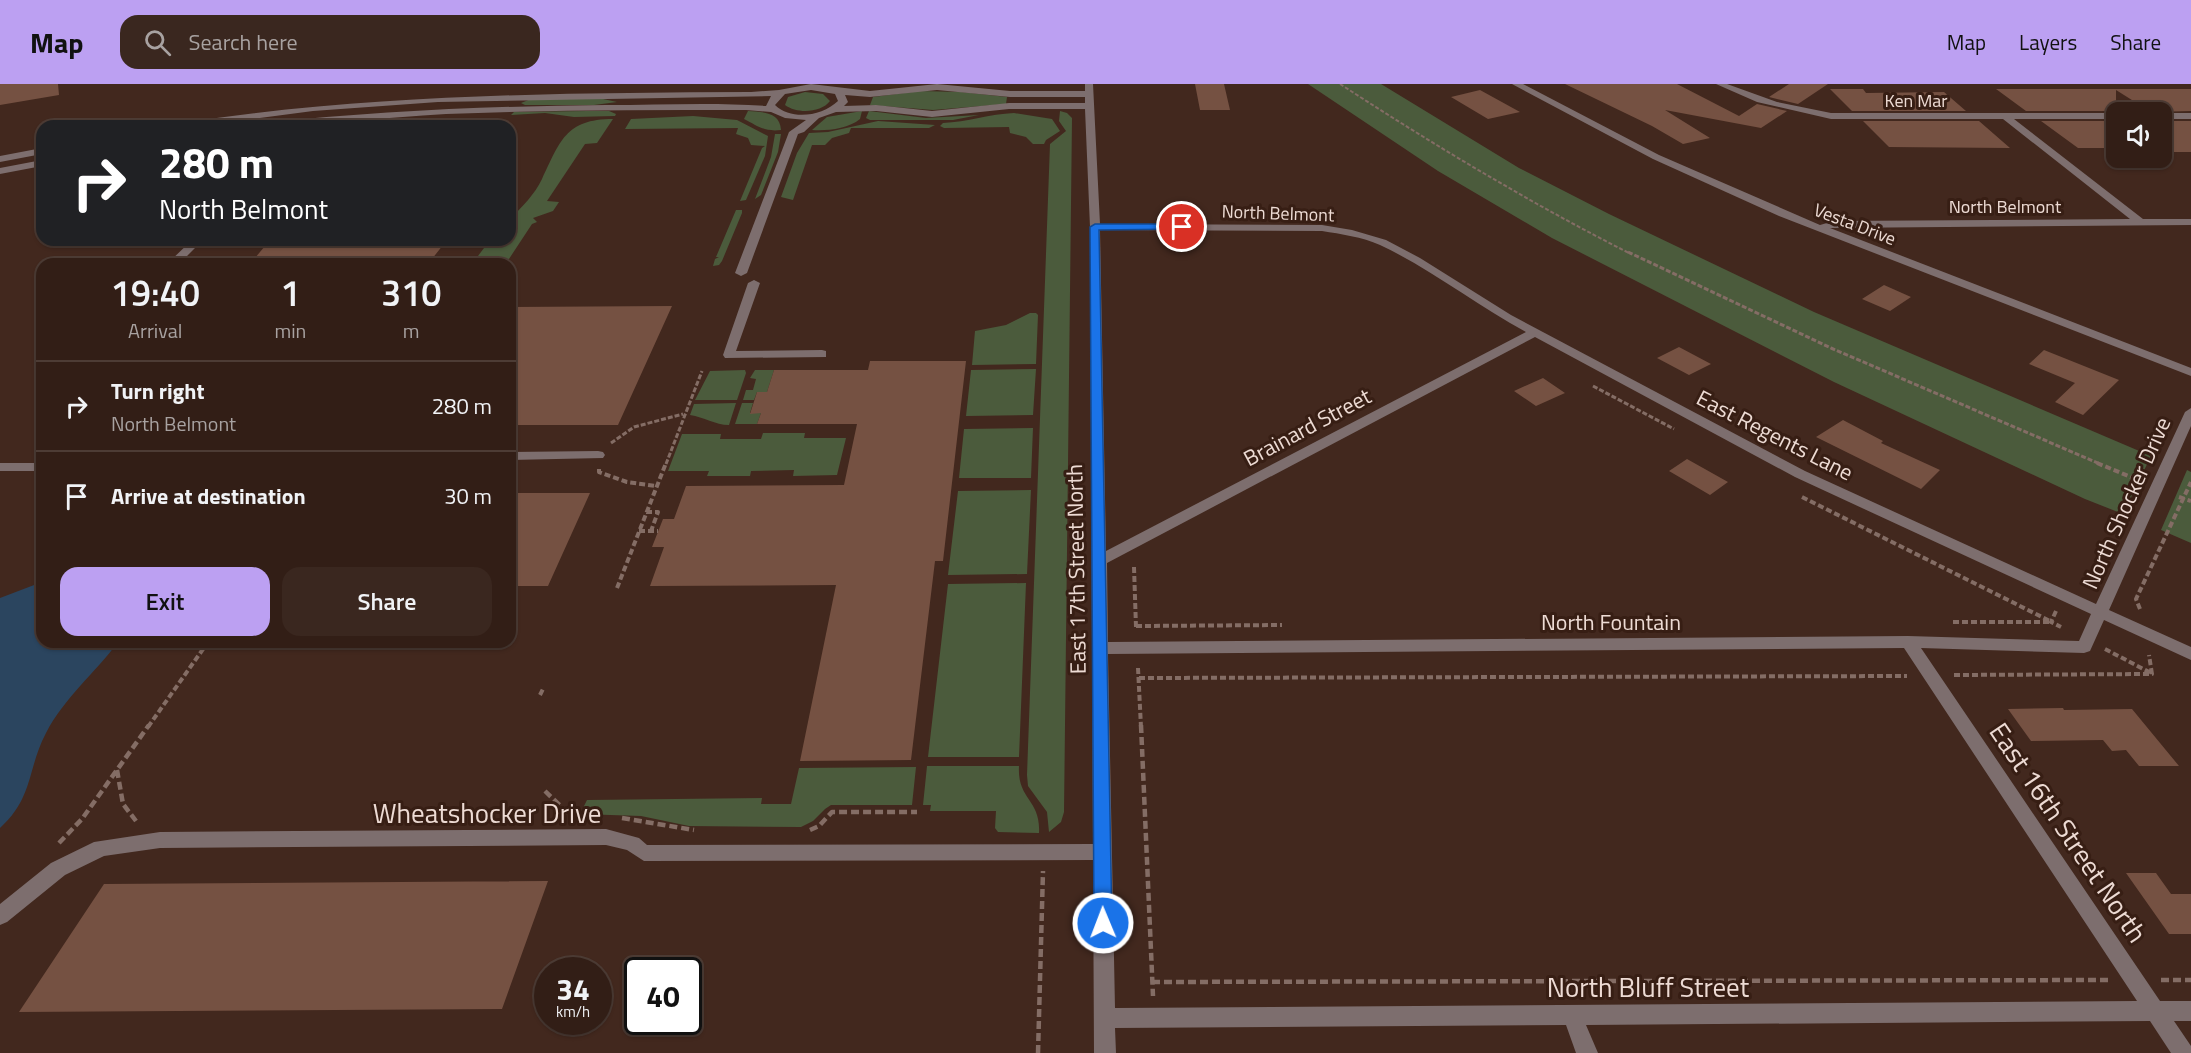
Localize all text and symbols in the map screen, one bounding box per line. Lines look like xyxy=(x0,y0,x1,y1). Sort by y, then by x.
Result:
search box xyxy=(120,15,540,69)
text: Map xyxy=(30,21,84,64)
text: Search here xyxy=(189,25,298,59)
icon: search xyxy=(141,26,174,59)
text: Map xyxy=(1947,26,1986,58)
text: Layers xyxy=(2019,26,2077,58)
text: Share xyxy=(2110,26,2161,58)
street label: Ken Mar xyxy=(1884,87,1948,114)
map controls xyxy=(2106,102,2172,168)
button: sound xyxy=(2106,102,2172,168)
text: 280 m xyxy=(159,130,274,194)
icon: right xyxy=(60,144,138,222)
text: North Belmont xyxy=(159,188,328,229)
street label: North Belmont xyxy=(1949,193,2062,220)
street label: Vesta Drive xyxy=(1810,196,1900,252)
street label: North Belmont xyxy=(1221,198,1335,228)
pin xyxy=(1156,201,1207,252)
icon: arrive xyxy=(1165,210,1198,243)
text: 19:40 xyxy=(111,265,200,320)
text: 1 xyxy=(280,265,300,320)
text: 310 xyxy=(381,265,441,320)
text: Arrival xyxy=(128,315,182,346)
text: min xyxy=(274,315,306,346)
text: m xyxy=(403,315,419,346)
text: Turn right xyxy=(111,374,205,408)
street label: Brainard Street xyxy=(1237,379,1377,475)
street label: East Regents Lane xyxy=(1691,381,1859,489)
text: 280 m xyxy=(432,389,492,423)
icon: right xyxy=(60,390,93,423)
text: North Belmont xyxy=(111,408,236,439)
street label: North Shocker Drive xyxy=(2073,411,2179,595)
street label: East 17th Street North xyxy=(1057,464,1095,674)
text: Arrive at destination xyxy=(111,479,306,513)
text: 30 m xyxy=(444,479,492,513)
icon: arrive xyxy=(60,480,93,513)
button: Exit xyxy=(60,567,270,636)
button: Share xyxy=(282,567,492,636)
street label: North Fountain xyxy=(1541,605,1681,639)
street label: East 16th Street North xyxy=(1980,714,2158,950)
street label: Wheatshocker Drive xyxy=(373,792,601,833)
position arrow xyxy=(1071,891,1135,955)
speed limit sign: 40 xyxy=(624,957,702,1035)
text: 34 xyxy=(556,966,590,1012)
street label: North Bluff Street xyxy=(1547,966,1750,1007)
text: km/h xyxy=(556,1000,590,1023)

